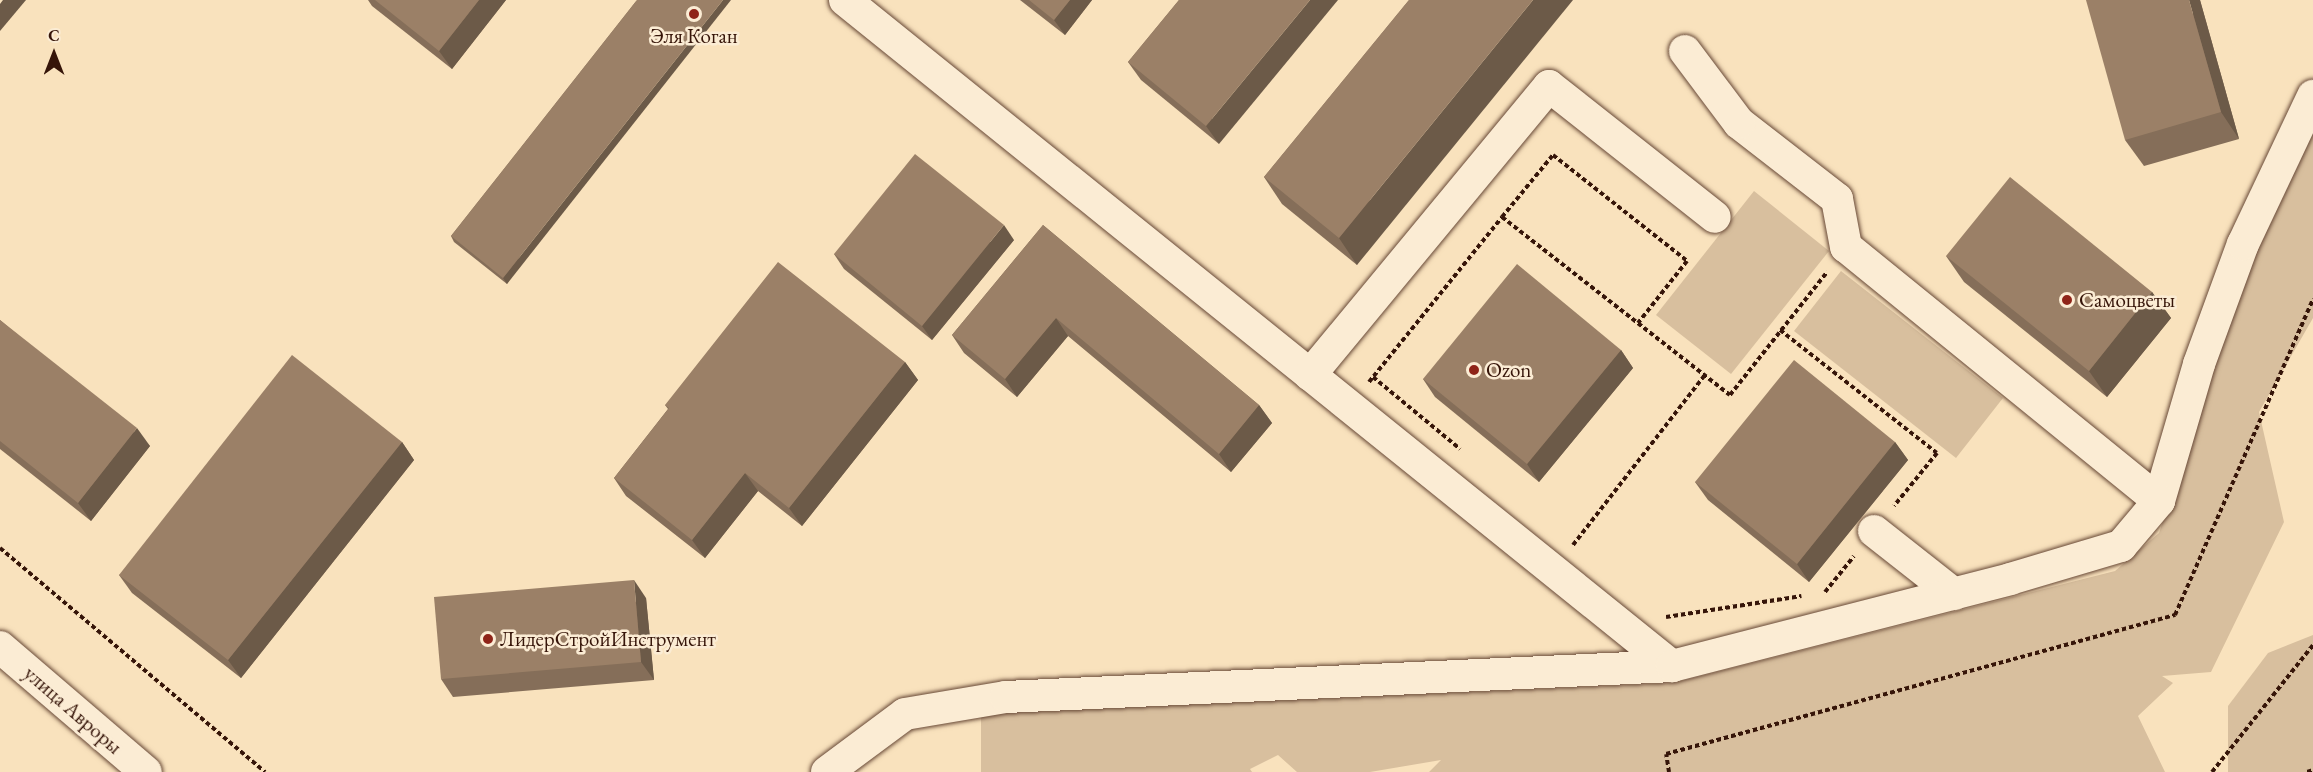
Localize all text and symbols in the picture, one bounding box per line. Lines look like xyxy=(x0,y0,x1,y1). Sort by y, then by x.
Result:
marker: Эля Коган xyxy=(687,7,701,21)
place label: Эля Коган xyxy=(650,23,738,49)
north arrow xyxy=(24,24,84,84)
text: С xyxy=(48,25,60,46)
place label: Самоцветы xyxy=(2079,287,2175,313)
marker: Самоцветы xyxy=(2060,293,2074,307)
place label: Ozon xyxy=(1486,357,1531,383)
marker: Ozon xyxy=(1467,363,1481,377)
place label: ЛидерСтройИнструмент xyxy=(500,626,716,652)
marker: ЛидерСтройИнструмент xyxy=(481,632,495,646)
street label: улица Авроры xyxy=(19,661,127,759)

